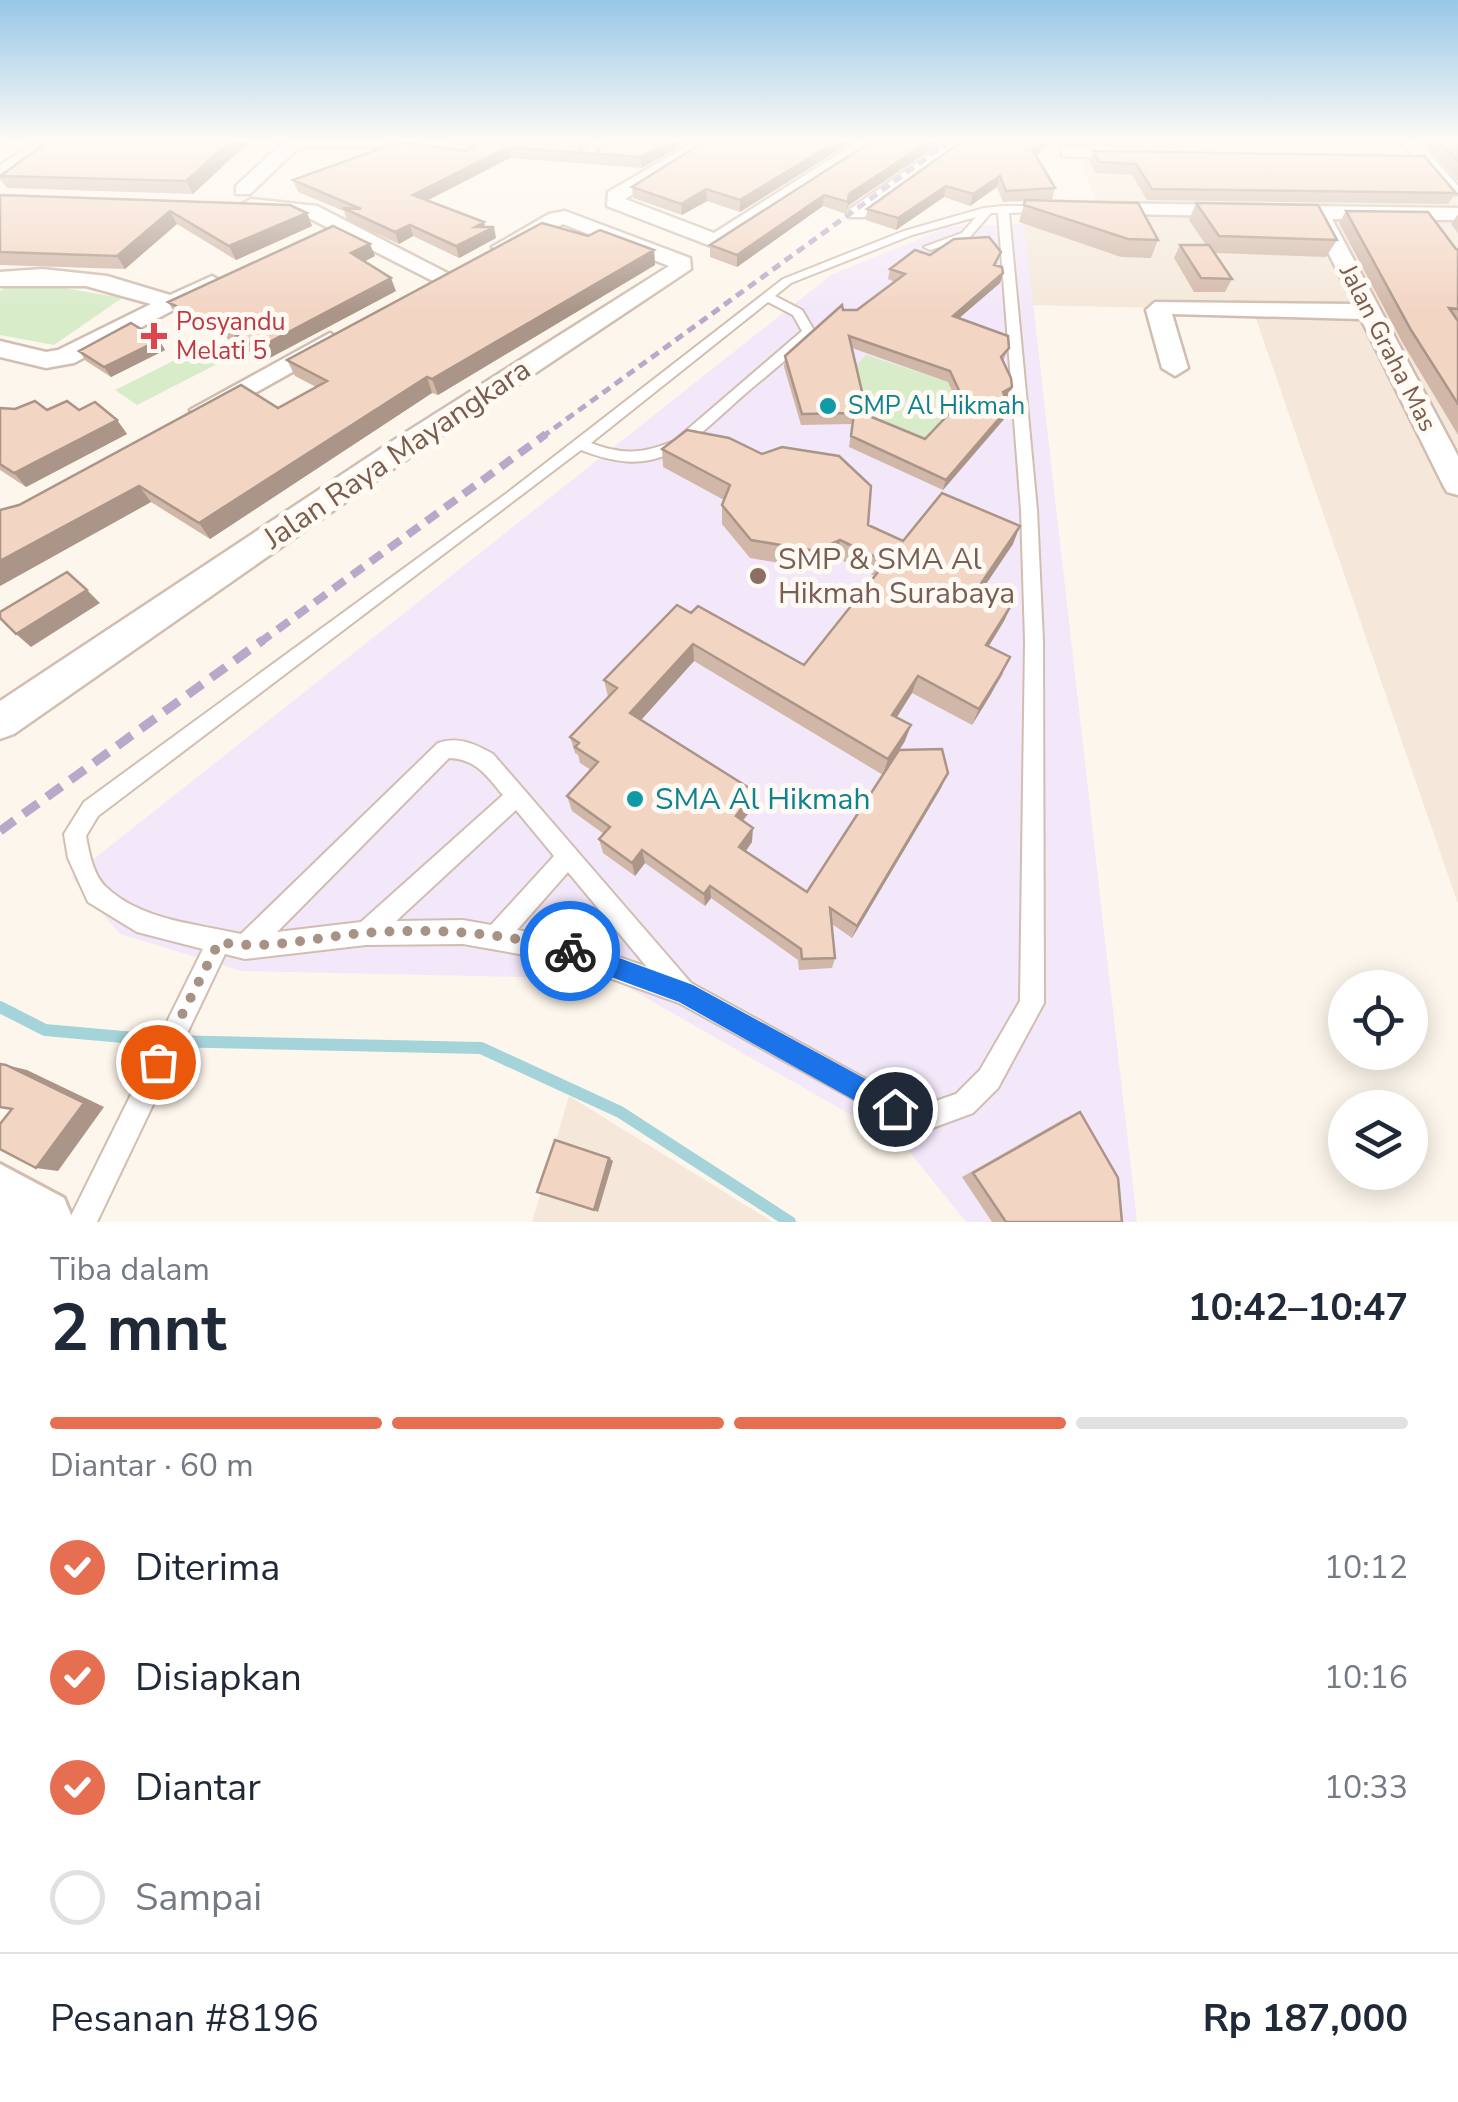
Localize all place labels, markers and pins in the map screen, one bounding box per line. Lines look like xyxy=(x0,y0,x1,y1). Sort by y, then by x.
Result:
place label: Posyandu Melati 5 xyxy=(176,305,286,368)
marker: Posyandu Melati 5 xyxy=(141,323,167,349)
place label: SMP Al Hikmah xyxy=(848,389,1025,423)
marker: SMP Al Hikmah xyxy=(817,395,839,417)
place label: SMP & SMA Al Hikmah Surabaya xyxy=(778,539,1015,614)
marker: SMP & SMA Al Hikmah Surabaya xyxy=(747,565,769,587)
place label: SMA Al Hikmah xyxy=(655,779,871,820)
marker: SMA Al Hikmah xyxy=(624,788,646,810)
pin xyxy=(116,1020,201,1105)
pin xyxy=(853,1067,938,1152)

